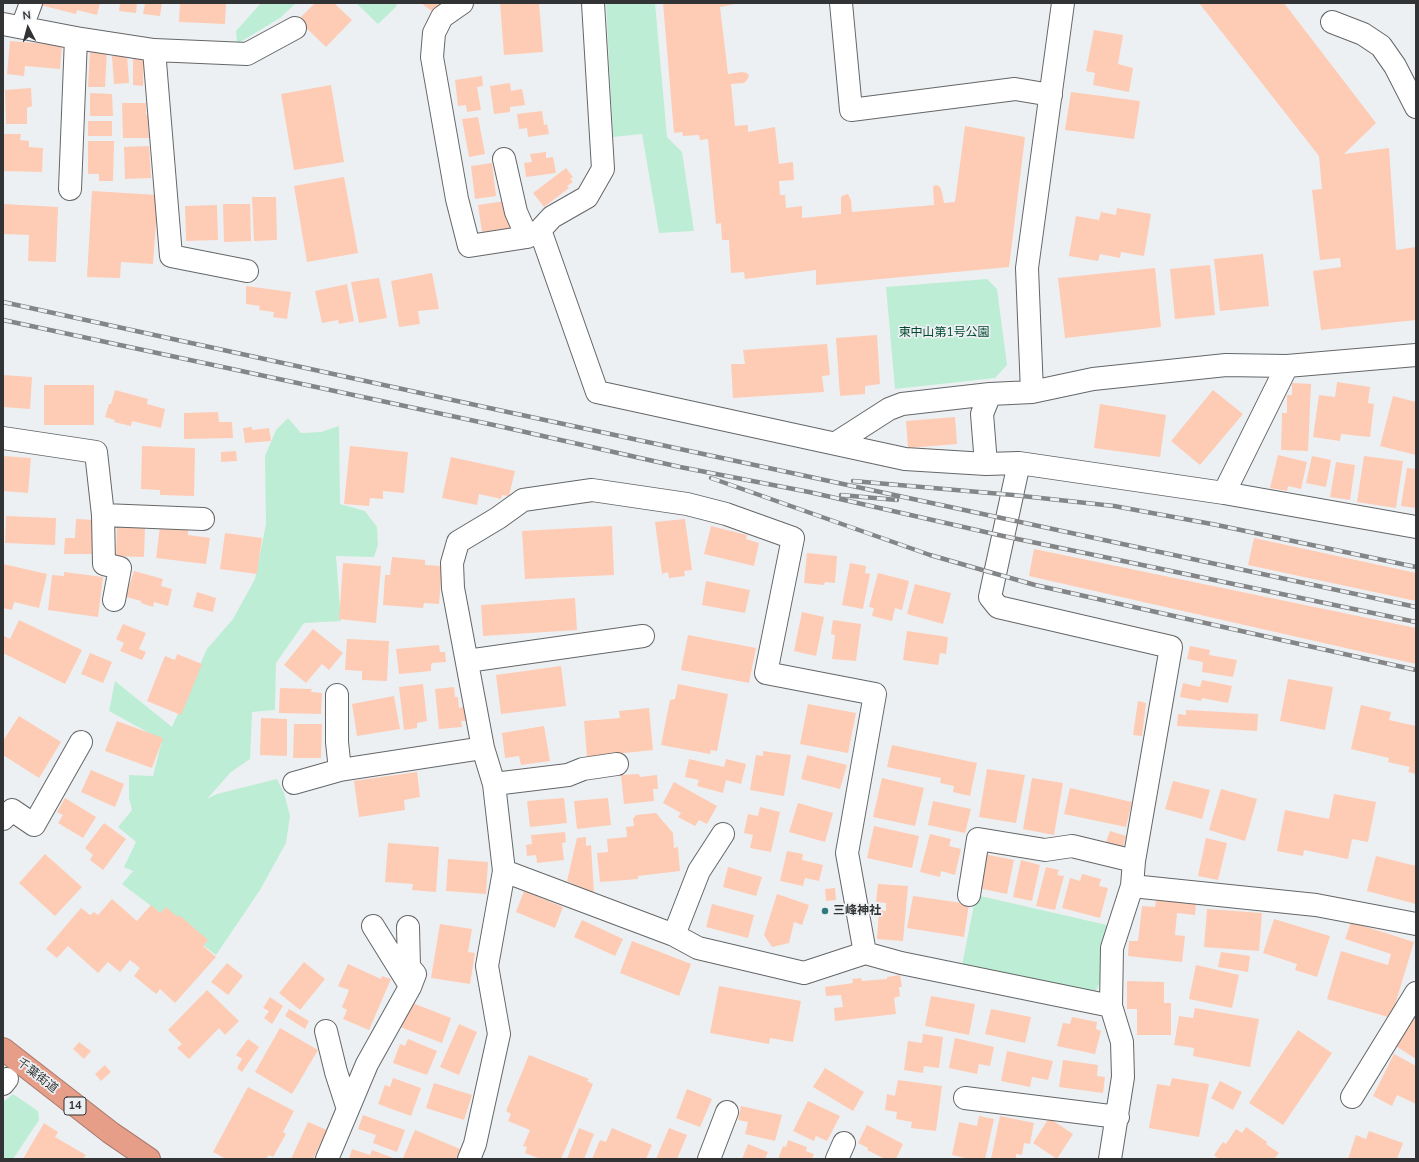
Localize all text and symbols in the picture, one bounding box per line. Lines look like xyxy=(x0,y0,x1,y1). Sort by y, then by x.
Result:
north arrow xyxy=(8,8,48,48)
text: N xyxy=(22,8,32,23)
park label: 東中山第1号公園 xyxy=(898,326,990,340)
place label: 三峰神社 xyxy=(833,904,881,918)
marker: 三峰神社 xyxy=(820,906,830,916)
street label: 千葉街道 xyxy=(14,1056,60,1096)
road number: 14 xyxy=(64,1097,86,1115)

